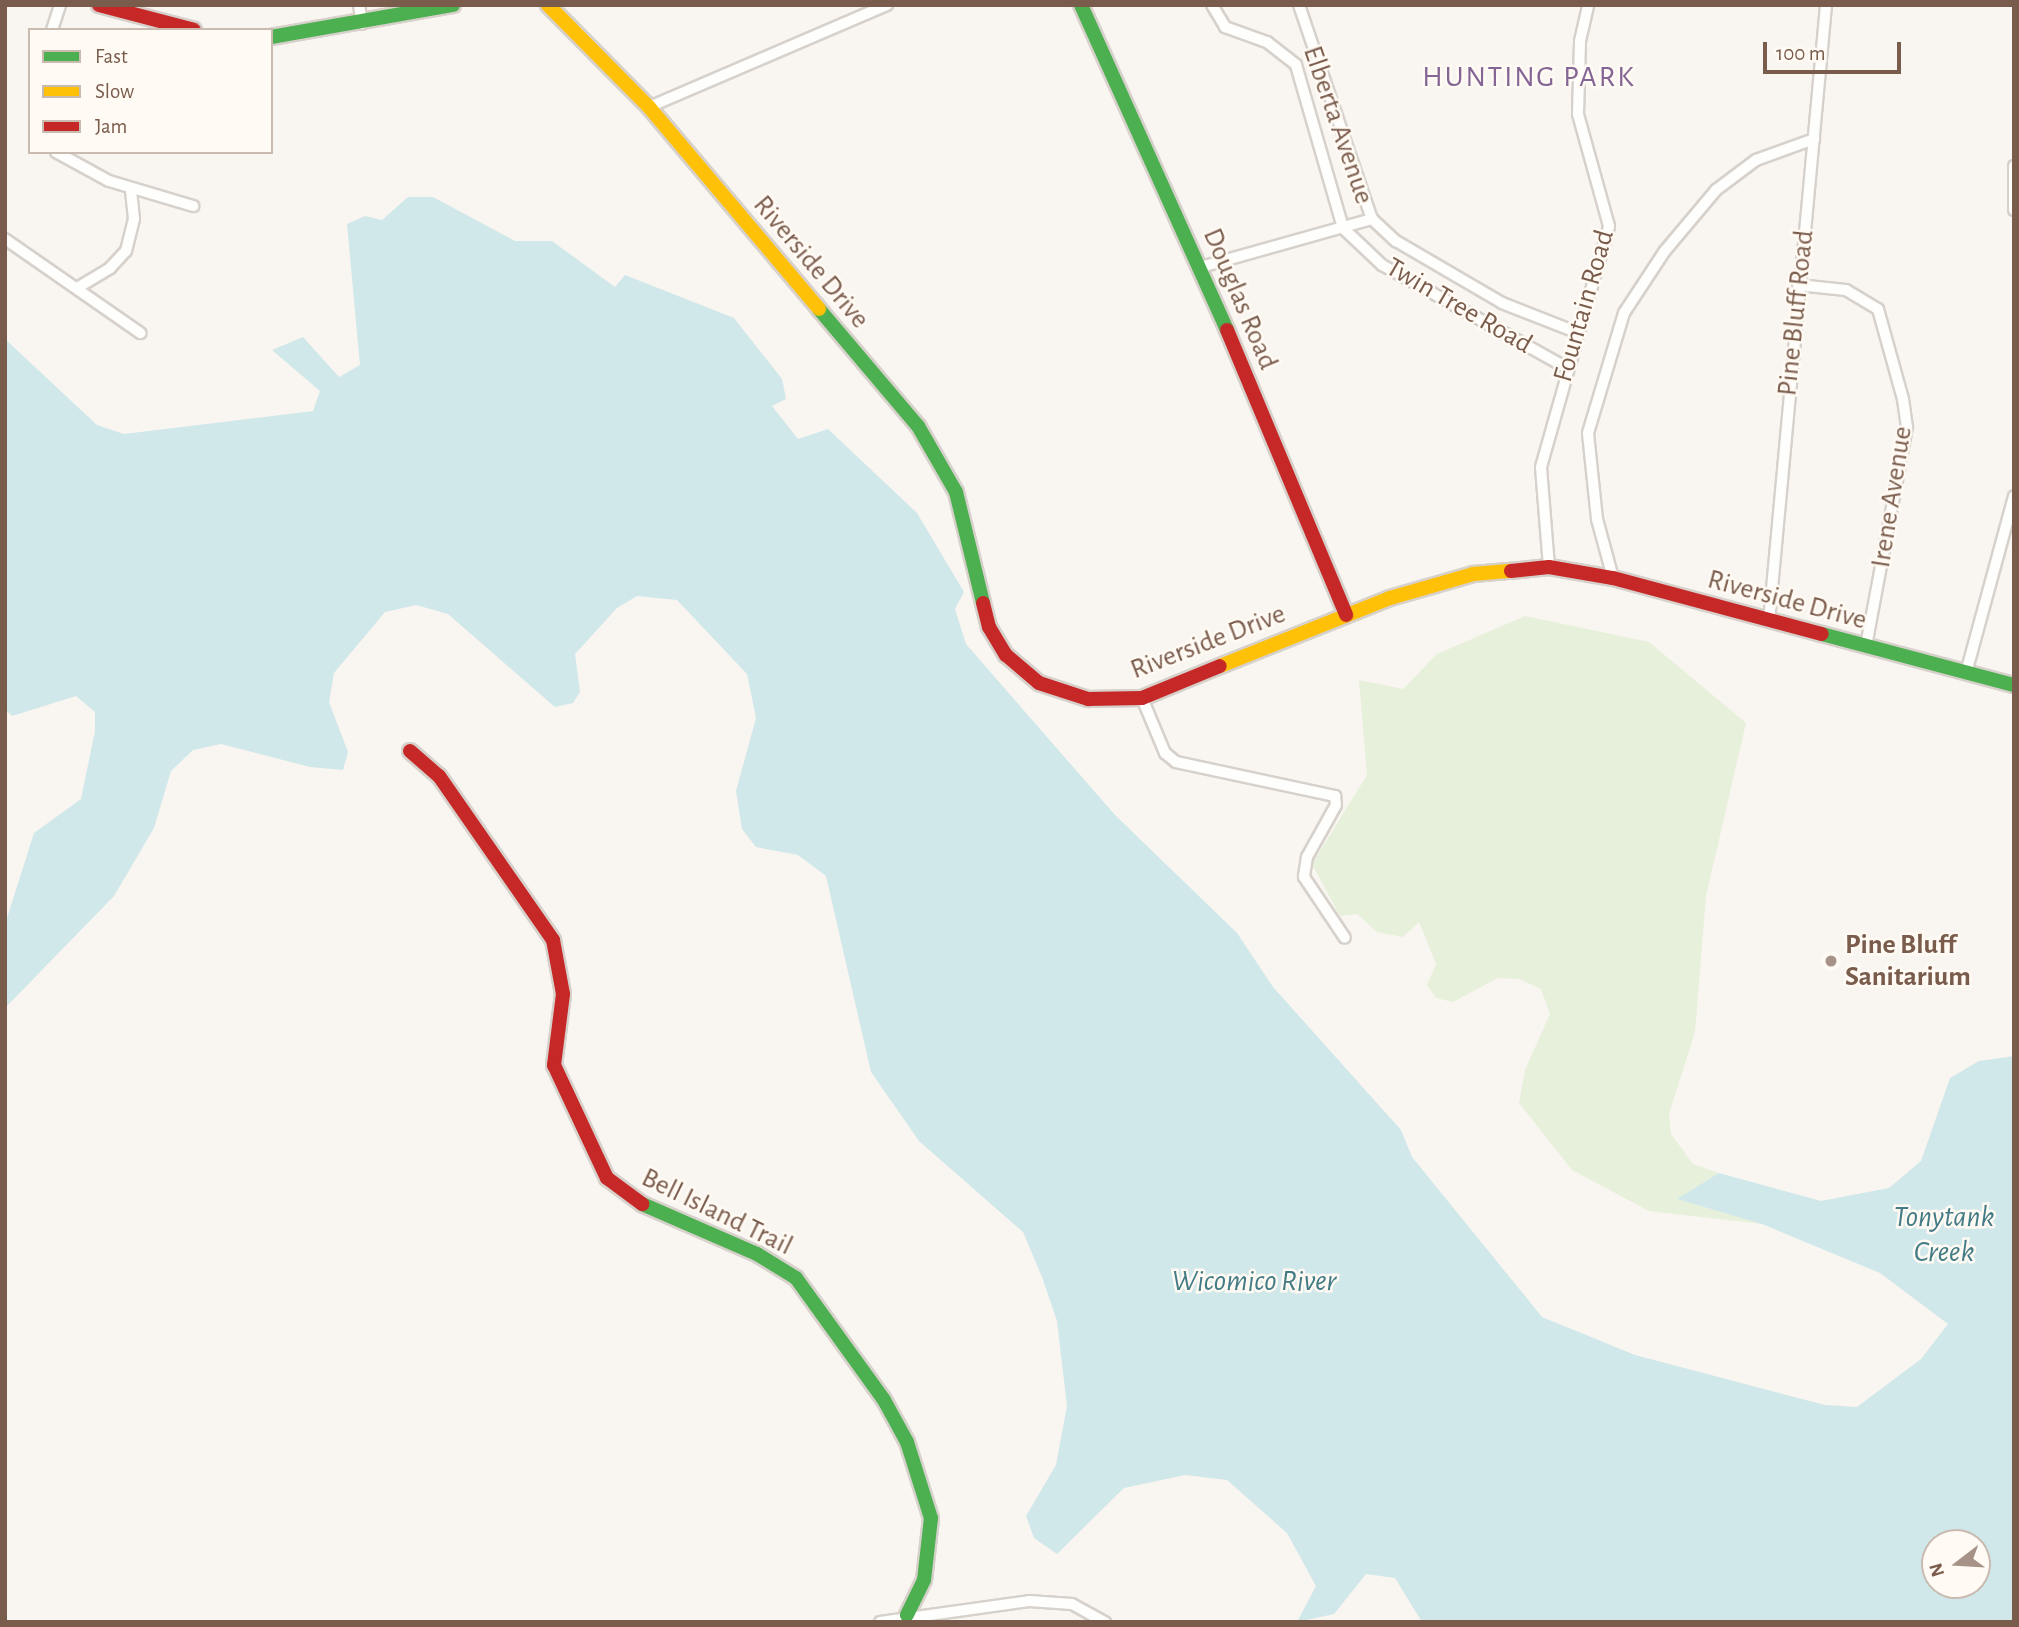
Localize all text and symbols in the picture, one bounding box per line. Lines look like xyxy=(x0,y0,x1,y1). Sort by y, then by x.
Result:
legend xyxy=(28,28,273,154)
scale bar xyxy=(1767,28,1905,72)
street label: Elberta Avenue xyxy=(1295,42,1381,208)
text: 100 m xyxy=(1776,43,1826,64)
text: Fast xyxy=(95,46,128,67)
district label: HUNTING PARK xyxy=(1424,59,1634,95)
text: Slow xyxy=(95,81,134,102)
text: Jam xyxy=(95,116,127,137)
street label: Riverside Drive xyxy=(746,189,876,335)
street label: Douglas Road xyxy=(1195,223,1285,375)
street label: Fountain Road xyxy=(1546,226,1622,386)
street label: Pine Bluff Road xyxy=(1771,228,1821,398)
street label: Twin Tree Road xyxy=(1380,251,1538,361)
street label: Irene Avenue xyxy=(1864,424,1920,570)
street label: Riverside Drive xyxy=(1704,563,1870,637)
street label: Riverside Drive xyxy=(1126,597,1290,687)
place label: Pine Bluff Sanitarium xyxy=(1845,928,1971,994)
marker: Pine Bluff Sanitarium xyxy=(1823,953,1839,969)
street label: Bell Island Trail xyxy=(636,1161,798,1263)
water label: Tonytank Creek xyxy=(1894,1199,1994,1270)
water label: Wicomico River xyxy=(1172,1263,1336,1299)
north arrow xyxy=(1921,1529,1991,1599)
text: N xyxy=(1926,1561,1948,1579)

